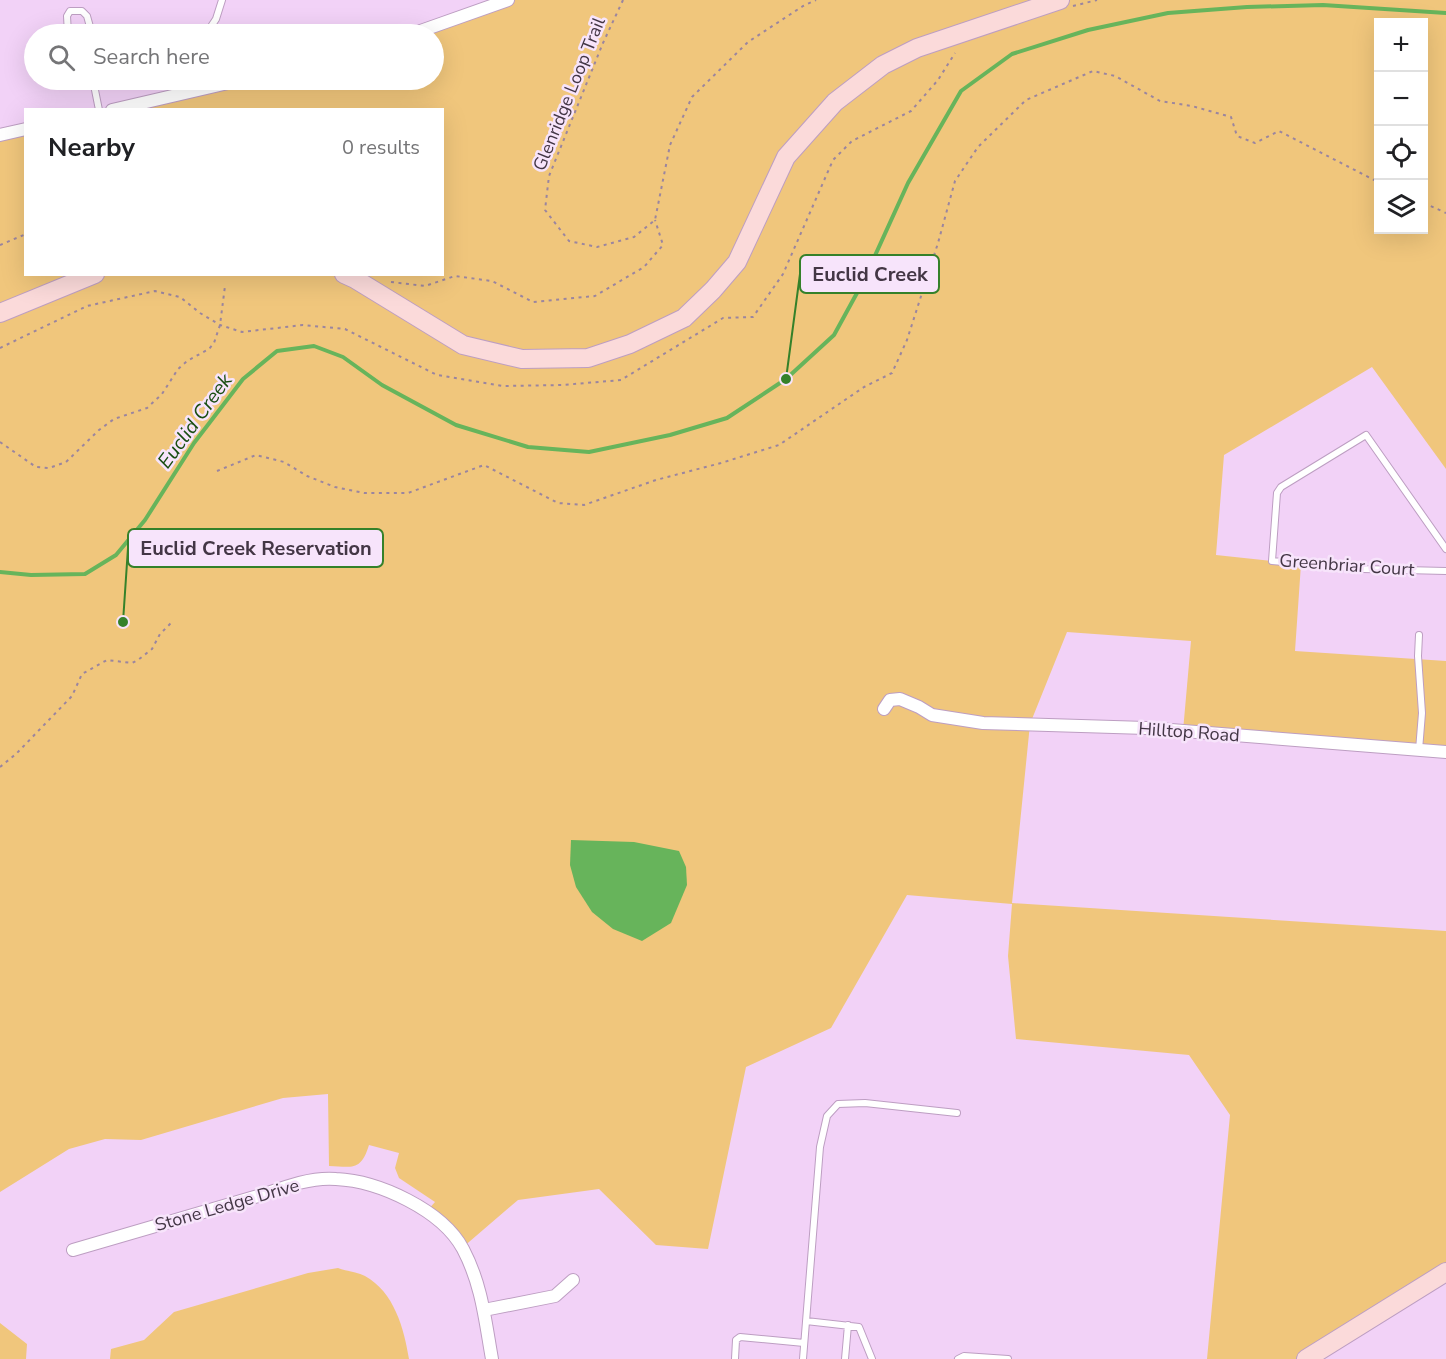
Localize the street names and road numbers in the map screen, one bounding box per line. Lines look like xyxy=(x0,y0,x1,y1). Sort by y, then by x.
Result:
street label: Glenridge Loop Trail xyxy=(527,13,611,174)
street label: Greenbriar Court xyxy=(1279,548,1416,582)
street label: Hilltop Road xyxy=(1137,716,1241,748)
street label: Stone Ledge Drive xyxy=(152,1173,302,1237)

